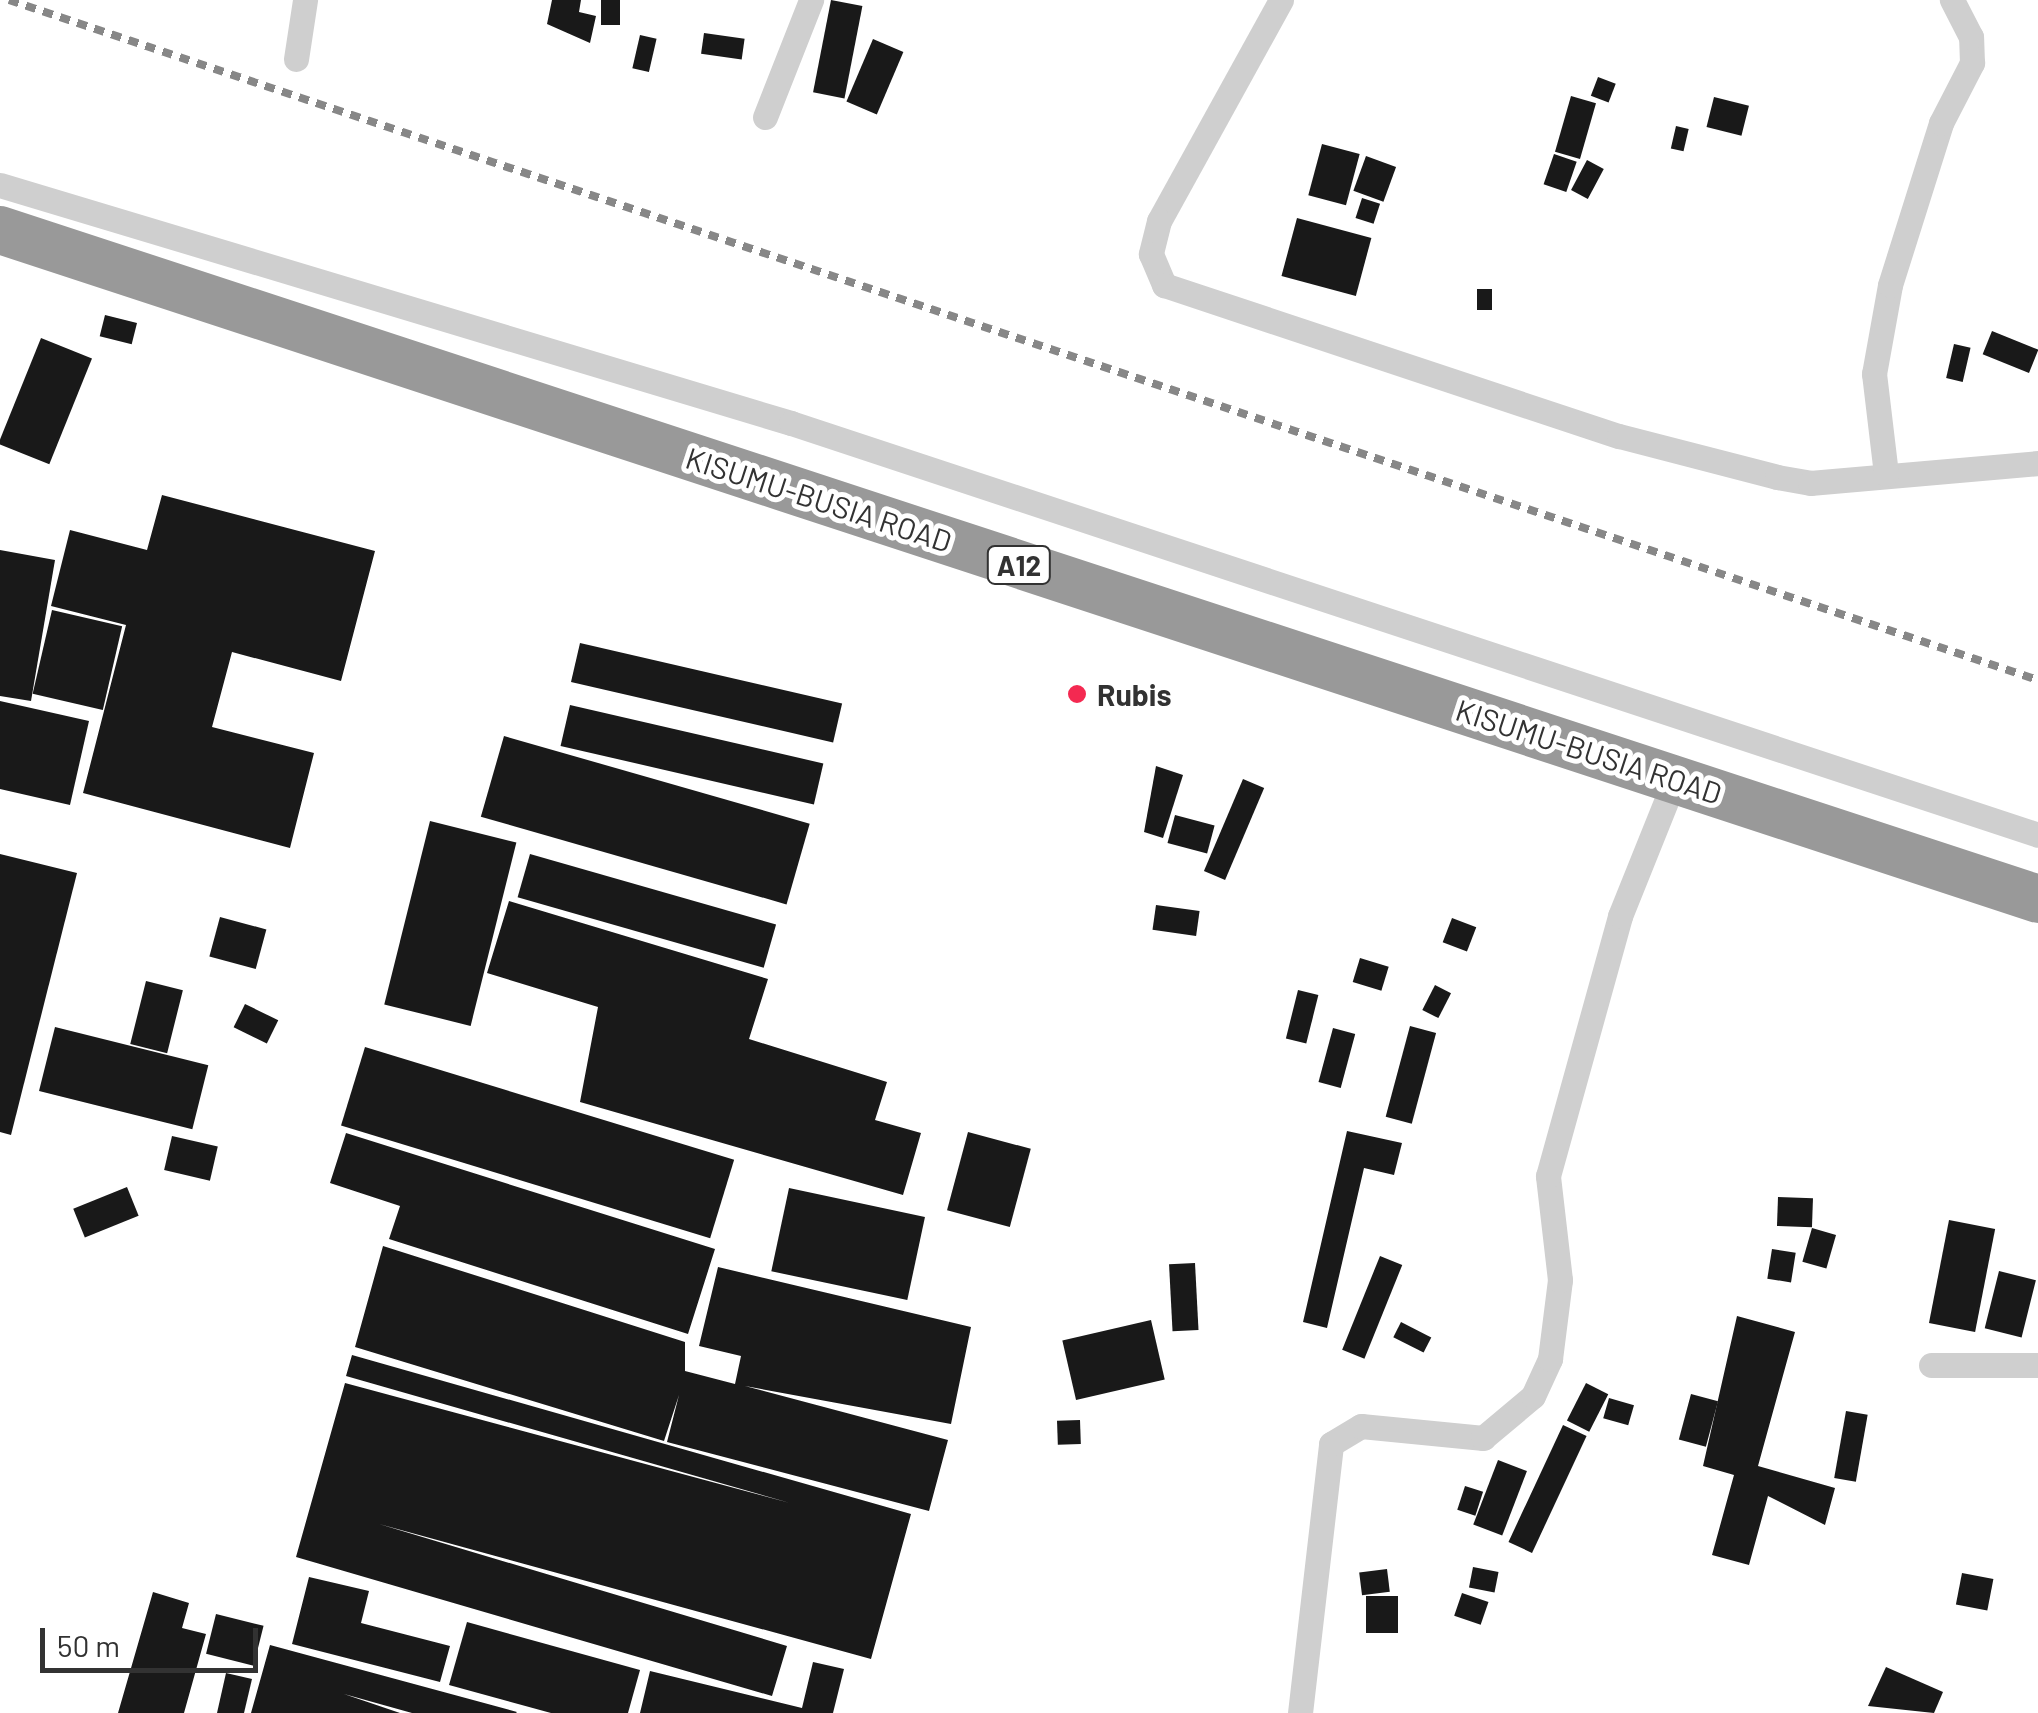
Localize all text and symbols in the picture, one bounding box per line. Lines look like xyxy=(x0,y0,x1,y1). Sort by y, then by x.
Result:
street label: KISUMU-BUSIA ROAD xyxy=(682,439,956,559)
road number: A12 xyxy=(986,542,1052,588)
place label: Rubis xyxy=(1097,676,1171,712)
marker: Rubis xyxy=(1066,683,1088,705)
street label: KISUMU-BUSIA ROAD xyxy=(1452,691,1726,811)
scale bar xyxy=(45,1608,262,1670)
text: 50 m xyxy=(57,1627,120,1663)

